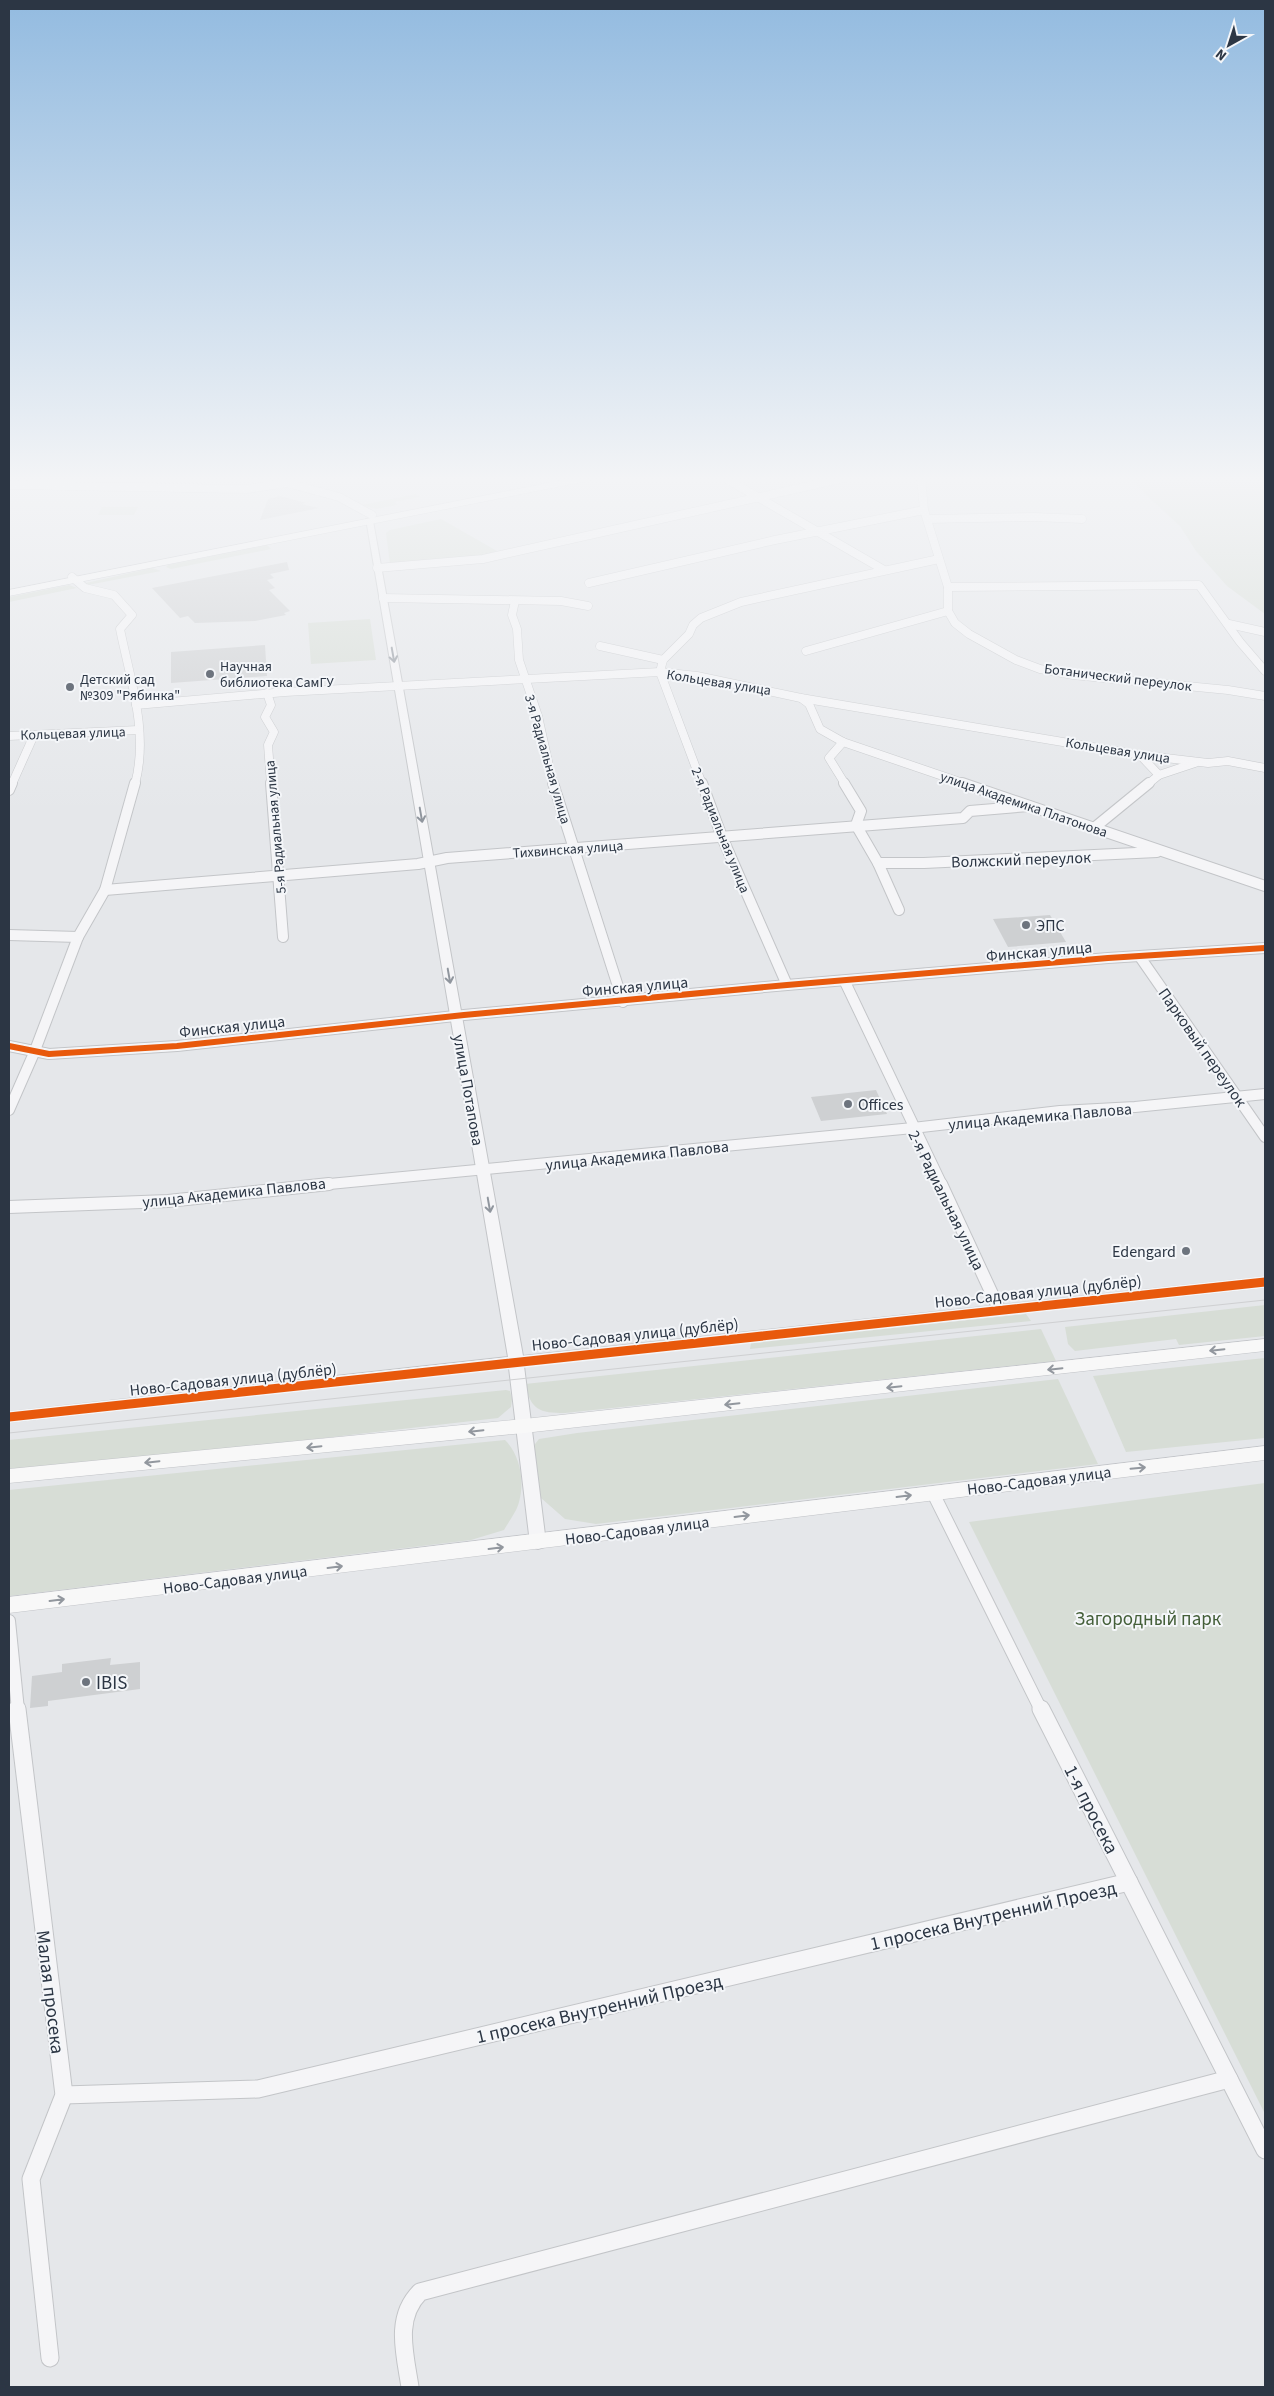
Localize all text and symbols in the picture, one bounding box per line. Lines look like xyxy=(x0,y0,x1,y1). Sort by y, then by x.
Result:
north arrow xyxy=(1204,20,1254,70)
text: N xyxy=(1212,44,1231,65)
one-way arrow xyxy=(388,647,398,663)
place label: Научная библиотека СамГУ xyxy=(220,657,334,693)
street label: Ботанический переулок xyxy=(1043,659,1193,697)
street label: Кольцевая улица xyxy=(665,665,773,701)
marker: Научная библиотека СамГУ xyxy=(204,668,216,680)
place label: Детский сад №309 "Рябинка" xyxy=(80,670,180,706)
marker: Детский сад №309 "Рябинка" xyxy=(64,681,76,693)
street label: 3-я Радиальная улица xyxy=(519,692,575,826)
street label: Кольцевая улица xyxy=(20,722,126,746)
street label: Кольцевая улица xyxy=(1064,733,1172,769)
street label: 5-я Радиальная улица xyxy=(260,759,292,894)
street label: 2-я Радиальная улица xyxy=(686,765,754,896)
street label: улица Академика Платонова xyxy=(937,767,1110,843)
one-way arrow xyxy=(416,807,426,823)
street label: Тихвинская улица xyxy=(512,836,624,864)
street label: Волжский переулок xyxy=(951,847,1091,873)
place label: ЭПС xyxy=(1036,915,1065,937)
marker: ЭПС xyxy=(1020,919,1032,931)
street label: Финская улица xyxy=(985,936,1093,968)
one-way arrow xyxy=(444,967,454,983)
street label: Финская улица xyxy=(581,971,689,1003)
street label: Парковый переулок xyxy=(1153,984,1252,1112)
street label: Финская улица xyxy=(178,1011,286,1043)
street label: улица Потапова xyxy=(447,1033,489,1148)
place label: Offices xyxy=(858,1094,904,1116)
marker: Offices xyxy=(842,1098,854,1110)
street label: улица Академика Павлова xyxy=(947,1098,1133,1136)
street label: 2-я Радиальная улица xyxy=(903,1127,990,1274)
street label: улица Академика Павлова xyxy=(544,1135,730,1177)
street label: улица Академика Павлова xyxy=(141,1172,327,1214)
one-way arrow xyxy=(484,1196,494,1212)
place label: Edengard xyxy=(1112,1241,1176,1263)
marker: Edengard xyxy=(1180,1245,1192,1257)
street label: Ново-Садовая улица (дублёр) xyxy=(934,1270,1143,1314)
street label: Ново-Садовая улица (дублёр) xyxy=(531,1313,740,1357)
one-way arrow xyxy=(1209,1345,1225,1355)
street label: Ново-Садовая улица (дублёр) xyxy=(129,1358,338,1402)
one-way arrow xyxy=(1048,1364,1064,1374)
one-way arrow xyxy=(886,1382,902,1392)
one-way arrow xyxy=(725,1399,741,1409)
one-way arrow xyxy=(468,1426,484,1436)
one-way arrow xyxy=(306,1442,322,1451)
one-way arrow xyxy=(144,1457,160,1467)
street label: Ново-Садовая улица xyxy=(966,1461,1112,1501)
one-way arrow xyxy=(1130,1463,1146,1473)
one-way arrow xyxy=(895,1491,911,1501)
street label: Ново-Садовая улица xyxy=(564,1511,710,1551)
one-way arrow xyxy=(734,1511,750,1521)
one-way arrow xyxy=(488,1542,504,1552)
street label: Ново-Садовая улица xyxy=(162,1560,308,1600)
one-way arrow xyxy=(326,1562,342,1572)
one-way arrow xyxy=(49,1595,65,1605)
park label: Загородный парк xyxy=(1075,1606,1222,1633)
place label: IBIS xyxy=(96,1670,127,1697)
marker: IBIS xyxy=(80,1676,92,1688)
street label: 1-я просека xyxy=(1057,1761,1125,1859)
street label: 1 просека Внутренний Проезд xyxy=(867,1875,1119,1958)
street label: Малая просека xyxy=(29,1929,70,2056)
street label: 1 просека Внутренний Проезд xyxy=(473,1968,725,2051)

